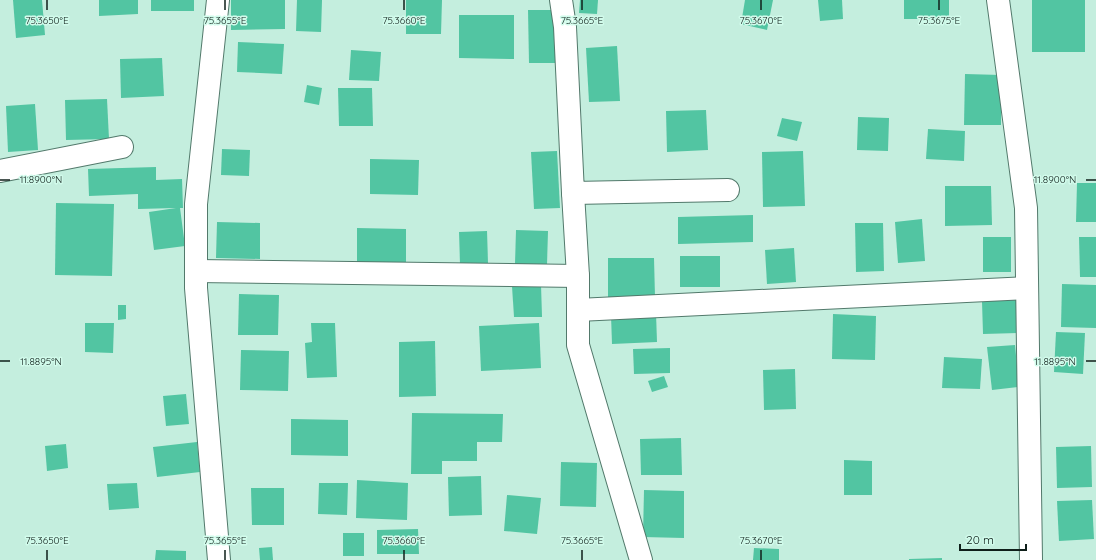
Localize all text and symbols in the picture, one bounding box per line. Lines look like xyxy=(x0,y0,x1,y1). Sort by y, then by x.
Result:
text: 75.3650°E xyxy=(25,14,69,27)
text: 75.3655°E xyxy=(204,14,247,27)
text: 75.3660°E xyxy=(382,14,426,27)
text: 75.3665°E xyxy=(561,14,604,27)
text: 75.3670°E xyxy=(740,14,783,27)
text: 75.3675°E xyxy=(918,14,960,27)
text: 11.8900°N xyxy=(20,173,62,186)
text: 11.8900°N xyxy=(1034,173,1076,186)
text: 11.8895°N xyxy=(20,355,62,368)
text: 11.8895°N xyxy=(1034,355,1076,368)
scale bar xyxy=(960,526,1026,552)
text: 20 m xyxy=(966,532,994,547)
text: 75.3650°E xyxy=(25,534,69,547)
text: 75.3655°E xyxy=(204,534,247,547)
text: 75.3660°E xyxy=(382,534,426,547)
text: 75.3665°E xyxy=(561,534,604,547)
text: 75.3670°E xyxy=(740,534,783,547)

